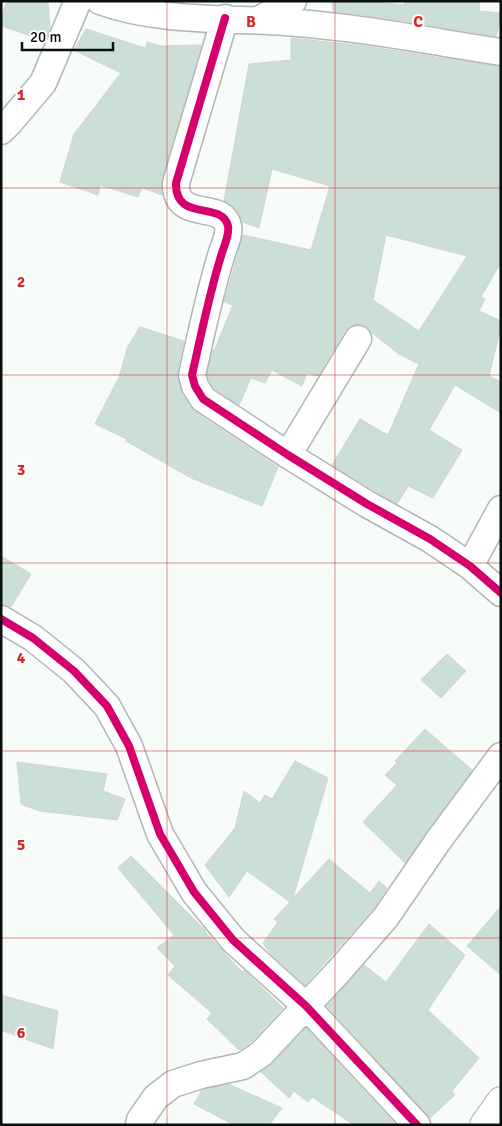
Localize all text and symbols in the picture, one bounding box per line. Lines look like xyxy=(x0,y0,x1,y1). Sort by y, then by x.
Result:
text: B xyxy=(246,12,256,32)
text: C xyxy=(413,12,423,32)
scale bar xyxy=(22,20,114,52)
text: 20 m xyxy=(30,28,61,46)
text: 1 xyxy=(17,85,26,105)
text: 2 xyxy=(17,272,25,292)
text: 3 xyxy=(17,460,25,480)
text: 4 xyxy=(17,648,26,668)
text: 5 xyxy=(17,835,25,855)
text: 6 xyxy=(17,1023,26,1043)

